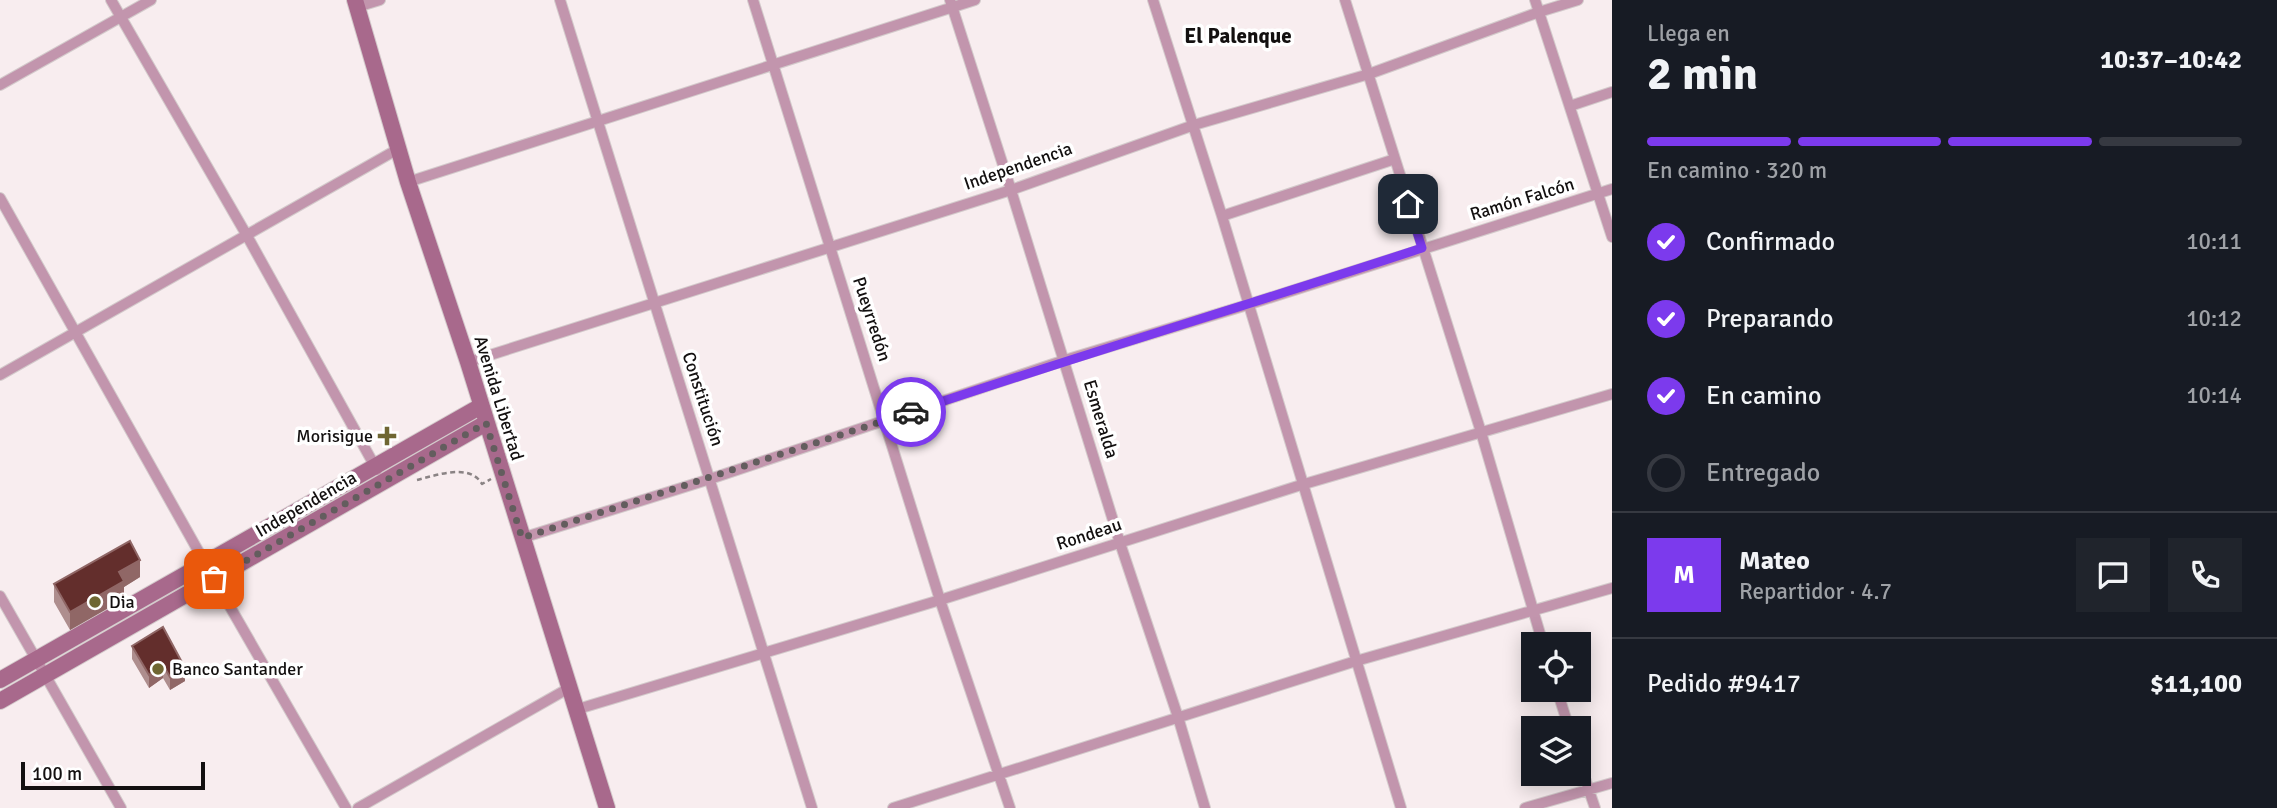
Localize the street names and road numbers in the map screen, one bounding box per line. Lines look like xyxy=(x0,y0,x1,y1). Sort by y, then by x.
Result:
street label: Independencia xyxy=(961,137,1075,195)
street label: Ramón Falcón xyxy=(1467,173,1577,225)
street label: Pueyrredón xyxy=(848,274,896,364)
street label: Avenida Libertad xyxy=(470,333,528,463)
street label: Constitución xyxy=(677,349,729,449)
street label: Esmeralda xyxy=(1079,377,1123,461)
street label: Independencia xyxy=(252,466,360,542)
street label: Rondeau xyxy=(1054,513,1124,555)

